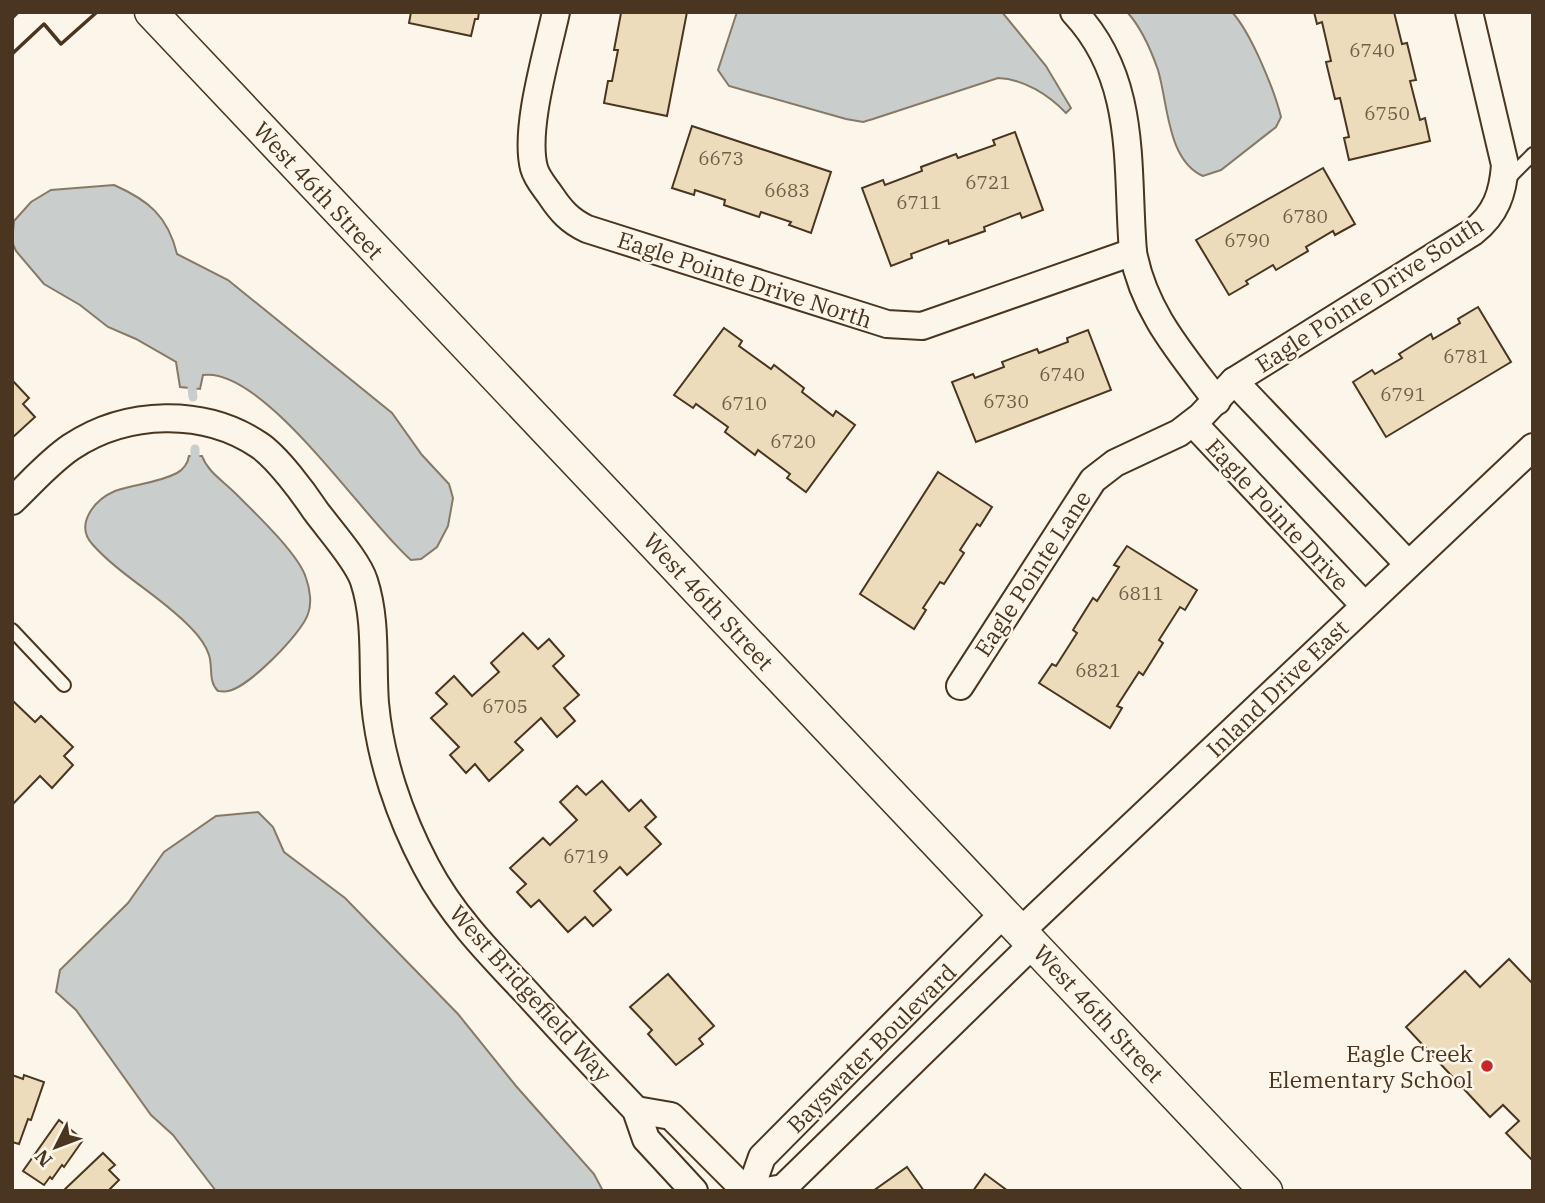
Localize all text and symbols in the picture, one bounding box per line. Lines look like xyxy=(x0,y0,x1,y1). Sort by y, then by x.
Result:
house number: 6740 xyxy=(1349,38,1395,62)
house number: 6750 xyxy=(1364,101,1410,125)
street label: West 46th Street xyxy=(247,115,391,265)
house number: 6673 xyxy=(698,146,744,170)
house number: 6721 xyxy=(965,170,1011,194)
house number: 6683 xyxy=(764,178,810,202)
house number: 6711 xyxy=(896,190,942,214)
house number: 6780 xyxy=(1282,204,1328,228)
street label: Eagle Pointe Drive South xyxy=(1250,209,1488,379)
street label: Eagle Pointe Drive North xyxy=(614,224,876,334)
house number: 6790 xyxy=(1224,228,1270,252)
house number: 6781 xyxy=(1443,344,1489,368)
house number: 6740 xyxy=(1039,362,1085,386)
house number: 6791 xyxy=(1380,382,1426,406)
house number: 6730 xyxy=(983,389,1029,413)
house number: 6710 xyxy=(721,391,767,415)
house number: 6720 xyxy=(770,429,816,453)
street label: Eagle Pointe Drive xyxy=(1200,432,1356,596)
street label: Eagle Pointe Lane xyxy=(967,484,1097,662)
street label: West 46th Street xyxy=(637,526,781,676)
house number: 6811 xyxy=(1118,581,1164,605)
street label: Inland Drive East xyxy=(1200,613,1354,763)
house number: 6821 xyxy=(1075,658,1121,682)
house number: 6705 xyxy=(482,694,528,718)
house number: 6719 xyxy=(563,844,609,868)
street label: West Bridgefield Way xyxy=(443,898,619,1088)
street label: West 46th Street xyxy=(1027,938,1171,1088)
street label: Bayswater Boulevard xyxy=(780,957,962,1139)
place label: Eagle Creek Elementary School xyxy=(1268,1038,1474,1094)
marker: Eagle Creek Elementary School xyxy=(1479,1058,1495,1074)
north arrow xyxy=(21,1112,91,1182)
text: N xyxy=(29,1145,57,1172)

